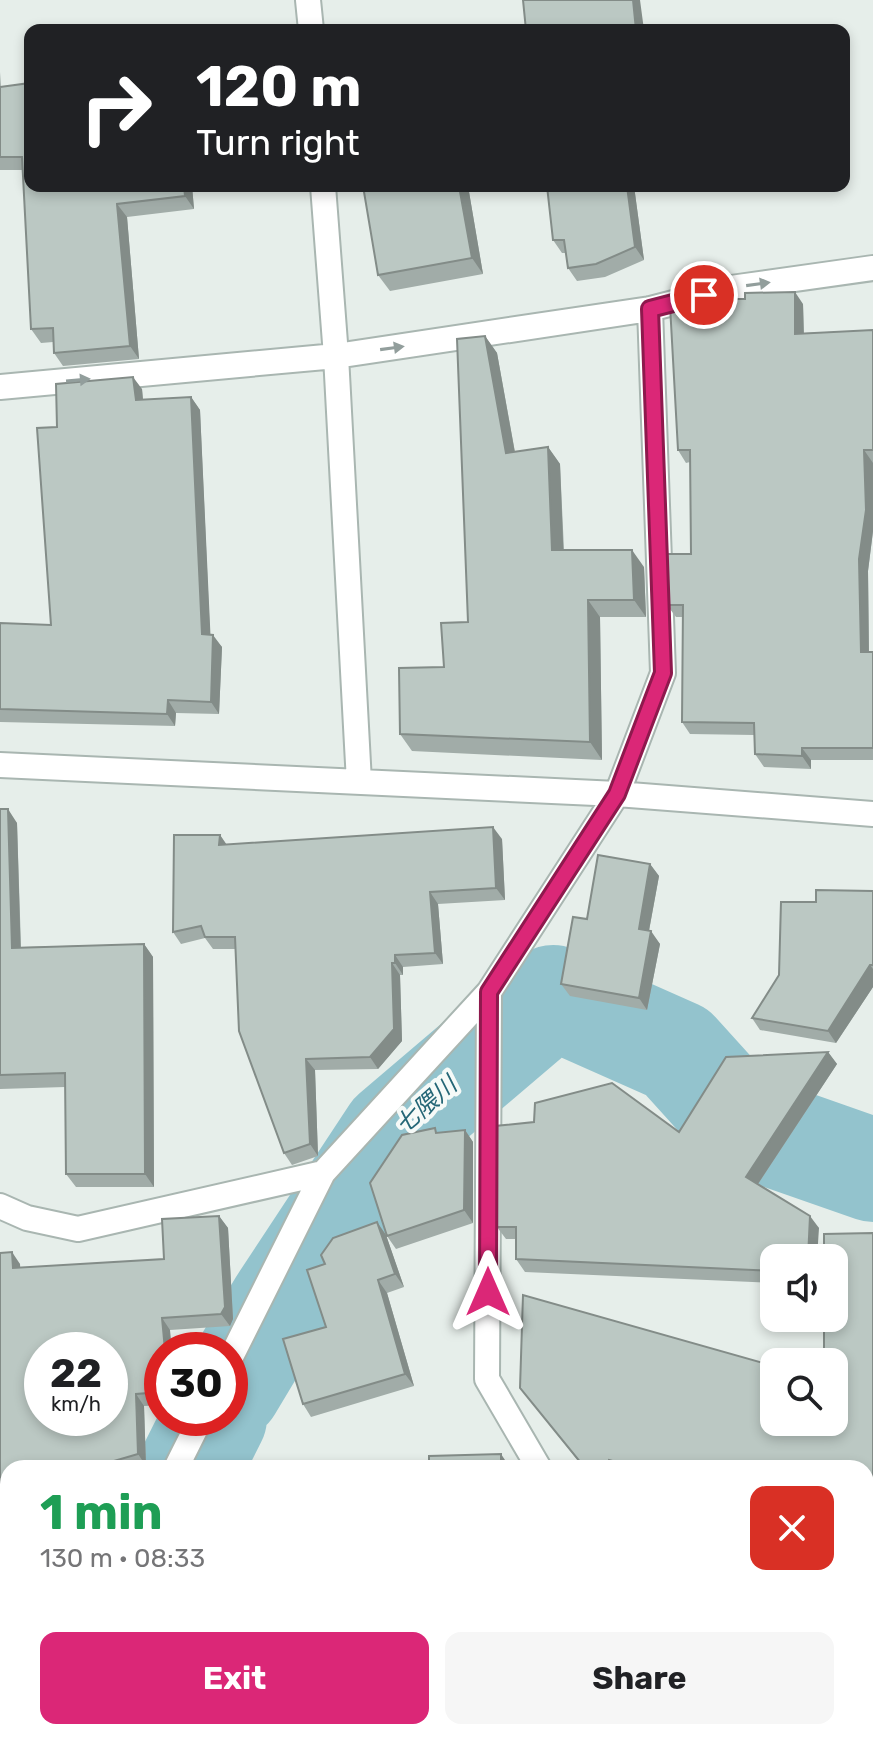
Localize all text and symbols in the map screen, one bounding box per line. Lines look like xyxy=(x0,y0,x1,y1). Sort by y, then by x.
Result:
text: 120 m xyxy=(196,54,362,120)
icon: right xyxy=(64,56,168,160)
text: Turn right xyxy=(196,121,360,164)
pin xyxy=(670,261,738,329)
icon: arrive xyxy=(682,273,726,317)
one-way arrow xyxy=(746,277,771,290)
one-way arrow xyxy=(380,341,405,354)
one-way arrow xyxy=(66,373,91,386)
water label: 七隈川 xyxy=(390,1069,465,1139)
map controls xyxy=(760,1244,848,1436)
button: sound xyxy=(760,1244,848,1332)
position arrow xyxy=(446,1250,530,1334)
speed limit sign: 30 xyxy=(144,1332,248,1436)
button: search xyxy=(760,1348,848,1436)
text: 22 xyxy=(50,1350,102,1397)
text: km/h xyxy=(51,1392,101,1416)
text: 1 min xyxy=(40,1484,163,1541)
button: close xyxy=(750,1486,834,1570)
text: 130 m · 08:33 xyxy=(40,1543,205,1574)
button: Exit xyxy=(40,1632,429,1724)
button: Share xyxy=(445,1632,834,1724)

